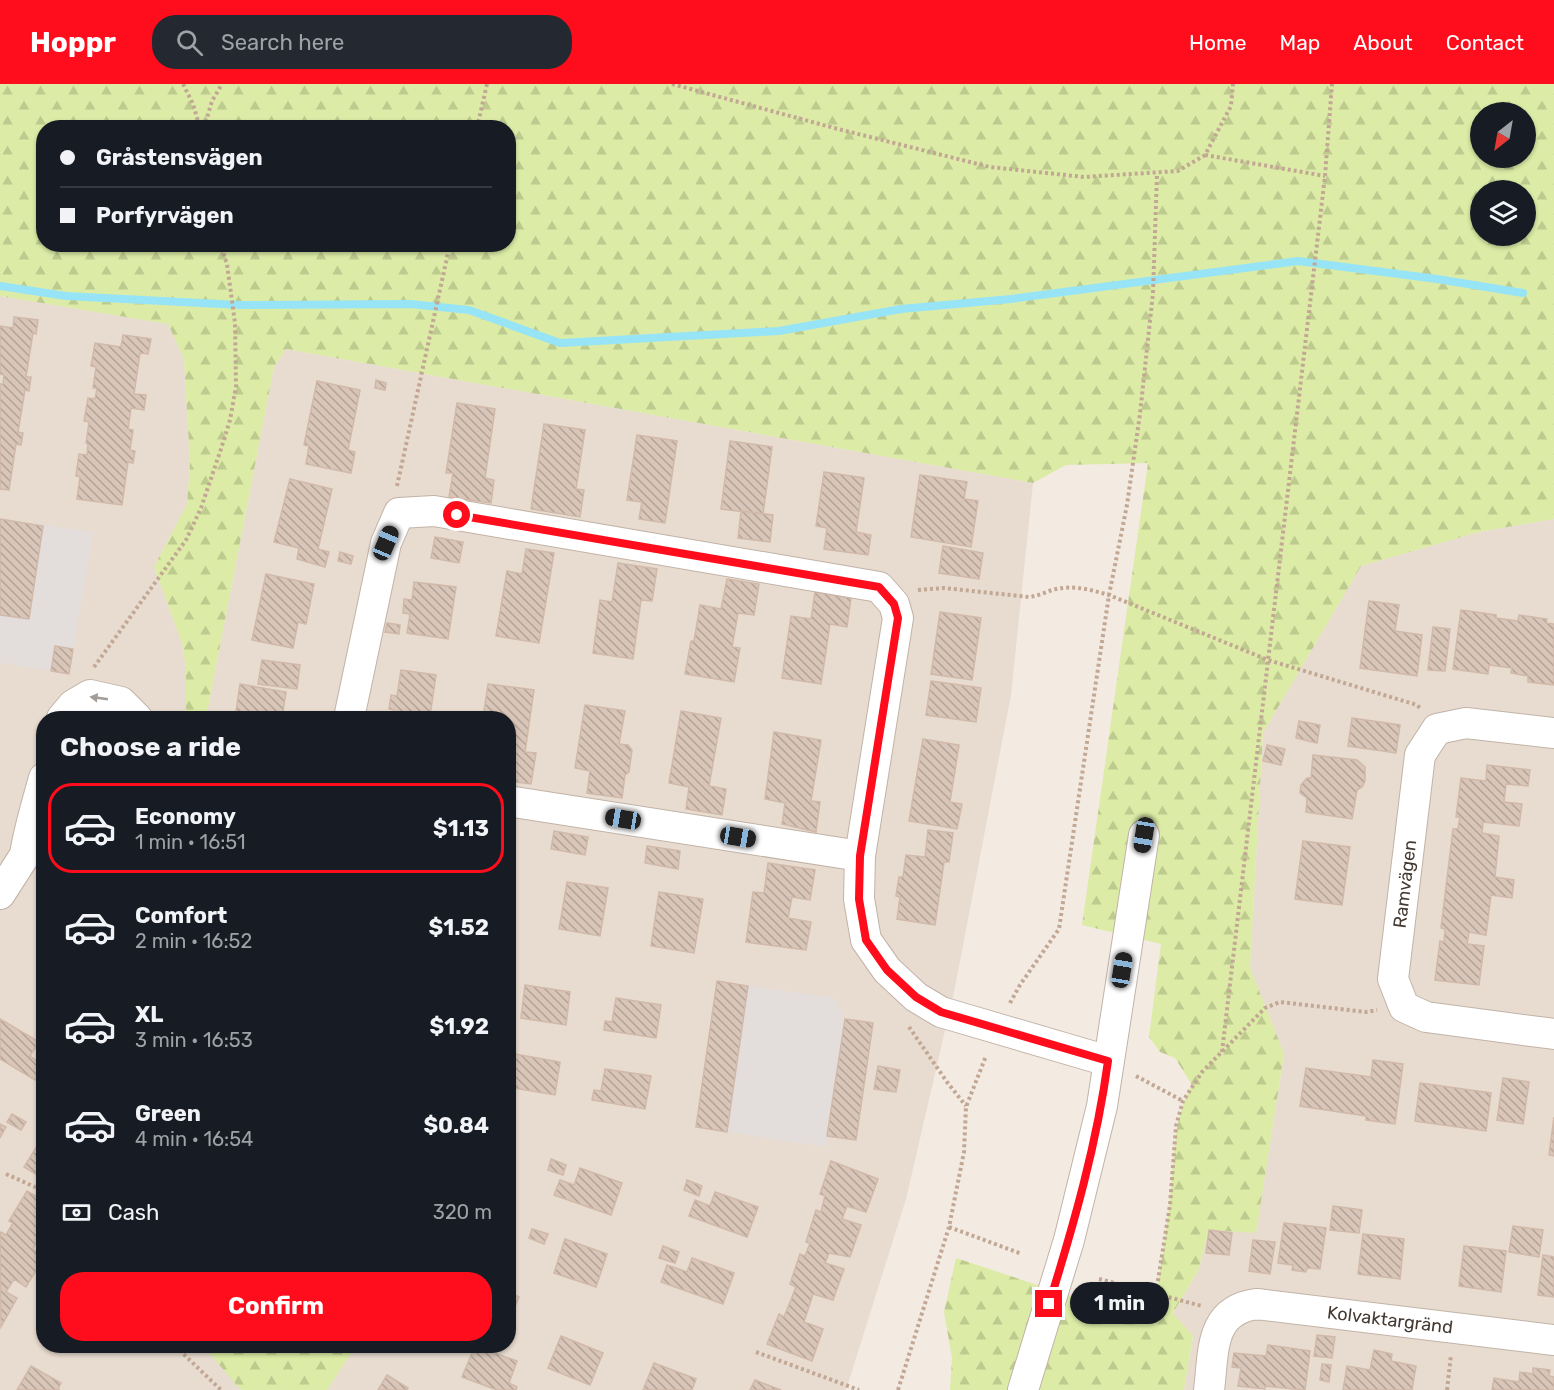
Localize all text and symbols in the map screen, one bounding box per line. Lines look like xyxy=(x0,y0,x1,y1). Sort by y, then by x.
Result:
search box xyxy=(152,15,572,69)
text: Hoppr xyxy=(30,26,116,59)
icon: search xyxy=(173,26,206,59)
text: Search here xyxy=(221,29,344,56)
text: Home xyxy=(1189,30,1246,55)
text: Map xyxy=(1279,30,1320,55)
text: About xyxy=(1353,30,1413,55)
text: Contact xyxy=(1446,30,1524,55)
north arrow xyxy=(1470,102,1536,168)
map controls xyxy=(1470,102,1536,246)
text: Gråstensvägen xyxy=(96,144,263,171)
button: layers xyxy=(1470,180,1536,246)
text: Porfyrvägen xyxy=(96,202,234,229)
route start xyxy=(443,501,470,528)
car xyxy=(371,523,401,563)
one-way arrow xyxy=(89,693,108,702)
text: Choose a ride xyxy=(60,731,241,763)
icon: car xyxy=(63,801,117,855)
text: Economy xyxy=(135,803,236,830)
car xyxy=(604,807,642,831)
text: $1.13 xyxy=(433,815,489,842)
car xyxy=(1132,816,1156,854)
car xyxy=(719,825,757,849)
text: 1 min · 16:51 xyxy=(135,830,245,854)
street label: Ramvägen xyxy=(1389,839,1421,929)
icon: car xyxy=(63,900,117,954)
text: Comfort xyxy=(135,902,227,929)
text: $1.52 xyxy=(429,914,489,941)
text: 2 min · 16:52 xyxy=(135,929,252,953)
car xyxy=(1110,951,1134,989)
icon: car xyxy=(63,999,117,1053)
text: XL xyxy=(135,1001,163,1028)
text: $1.92 xyxy=(430,1013,489,1040)
text: 3 min · 16:53 xyxy=(135,1028,253,1052)
icon: car xyxy=(63,1098,117,1152)
text: Green xyxy=(135,1100,201,1127)
text: $0.84 xyxy=(423,1112,489,1139)
text: 4 min · 16:54 xyxy=(135,1127,254,1151)
icon: cash xyxy=(60,1196,93,1229)
text: Cash xyxy=(108,1199,159,1226)
text: 320 m xyxy=(433,1200,492,1224)
button: Confirm xyxy=(60,1272,492,1341)
callout: 1 min xyxy=(1070,1283,1169,1325)
route end xyxy=(1035,1290,1062,1317)
text: 1 min xyxy=(1094,1291,1145,1315)
street label: Kolvaktargränd xyxy=(1326,1301,1454,1339)

